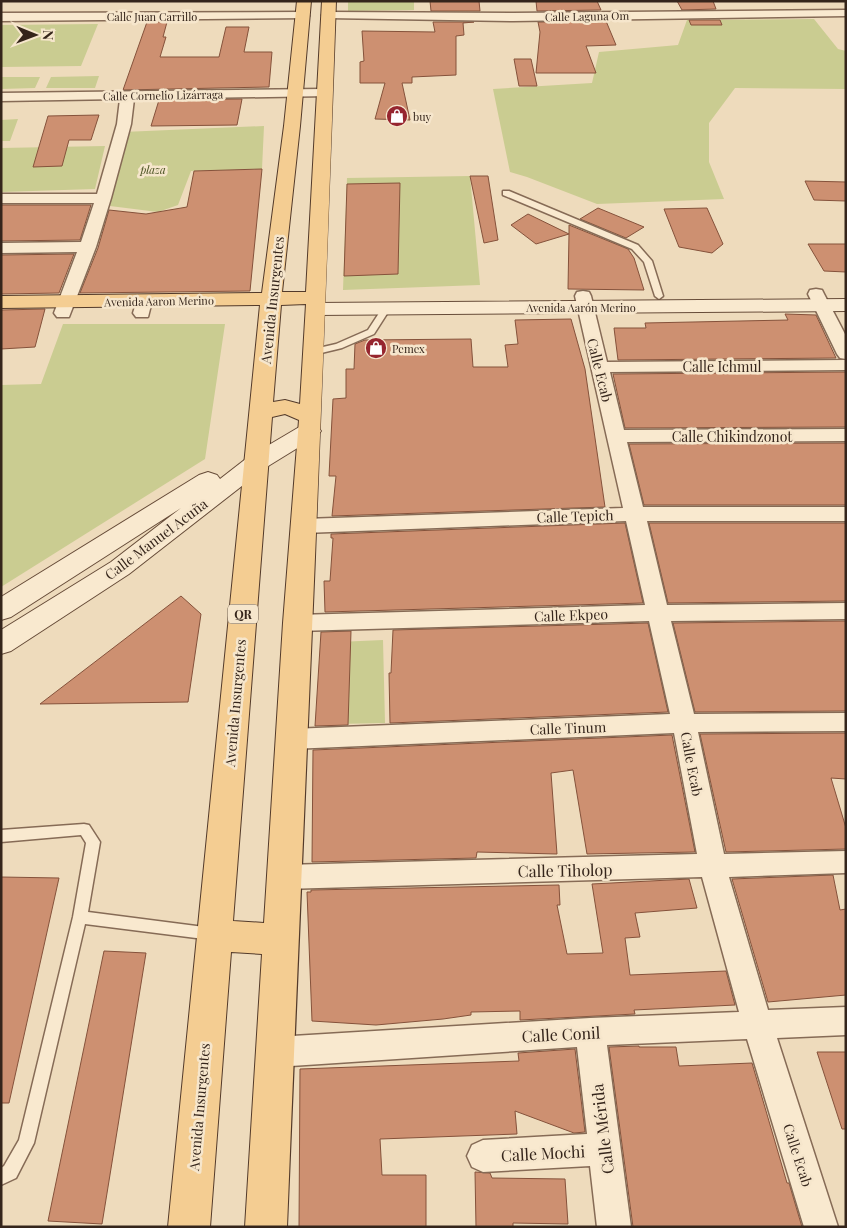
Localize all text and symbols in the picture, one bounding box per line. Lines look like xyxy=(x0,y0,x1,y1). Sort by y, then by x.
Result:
street label: Calle Laguna Om xyxy=(545,8,629,24)
street label: Calle Juan Carrillo xyxy=(107,9,197,24)
north arrow xyxy=(10,10,60,60)
text: N xyxy=(39,30,58,40)
street label: Calle Cornelio Lizárraga xyxy=(103,86,224,104)
shop icon: buy xyxy=(385,104,409,128)
place label: buy xyxy=(413,109,432,124)
park label: plaza xyxy=(139,162,166,177)
street label: Avenida Insurgentes xyxy=(256,235,288,366)
street label: Avenida Aaron Merino xyxy=(103,293,214,309)
street label: Avenida Aarón Merino xyxy=(525,300,636,315)
shop icon: Pemex xyxy=(364,336,388,360)
street label: Calle Ecab xyxy=(583,336,617,404)
place label: Pemex xyxy=(392,341,425,356)
street label: Calle Ichmul xyxy=(682,357,762,376)
street label: Calle Chikindzonot xyxy=(672,427,793,446)
street label: Calle Manuel Acuña xyxy=(101,494,211,584)
street label: Calle Tepich xyxy=(536,505,615,527)
road number: QR xyxy=(228,604,258,624)
street label: Calle Ekpeo xyxy=(534,604,609,626)
street label: Avenida Insurgentes xyxy=(220,638,250,769)
street label: Calle Tinum xyxy=(529,717,607,739)
street label: Calle Ecab xyxy=(676,730,708,798)
street label: Calle Tiholop xyxy=(517,859,613,881)
street label: Calle Conil xyxy=(521,1021,601,1047)
street label: Avenida Insurgentes xyxy=(184,1042,214,1173)
street label: Calle Mérida xyxy=(586,1083,618,1175)
street label: Calle Ecab xyxy=(779,1121,817,1189)
street label: Calle Mochi xyxy=(500,1140,586,1166)

